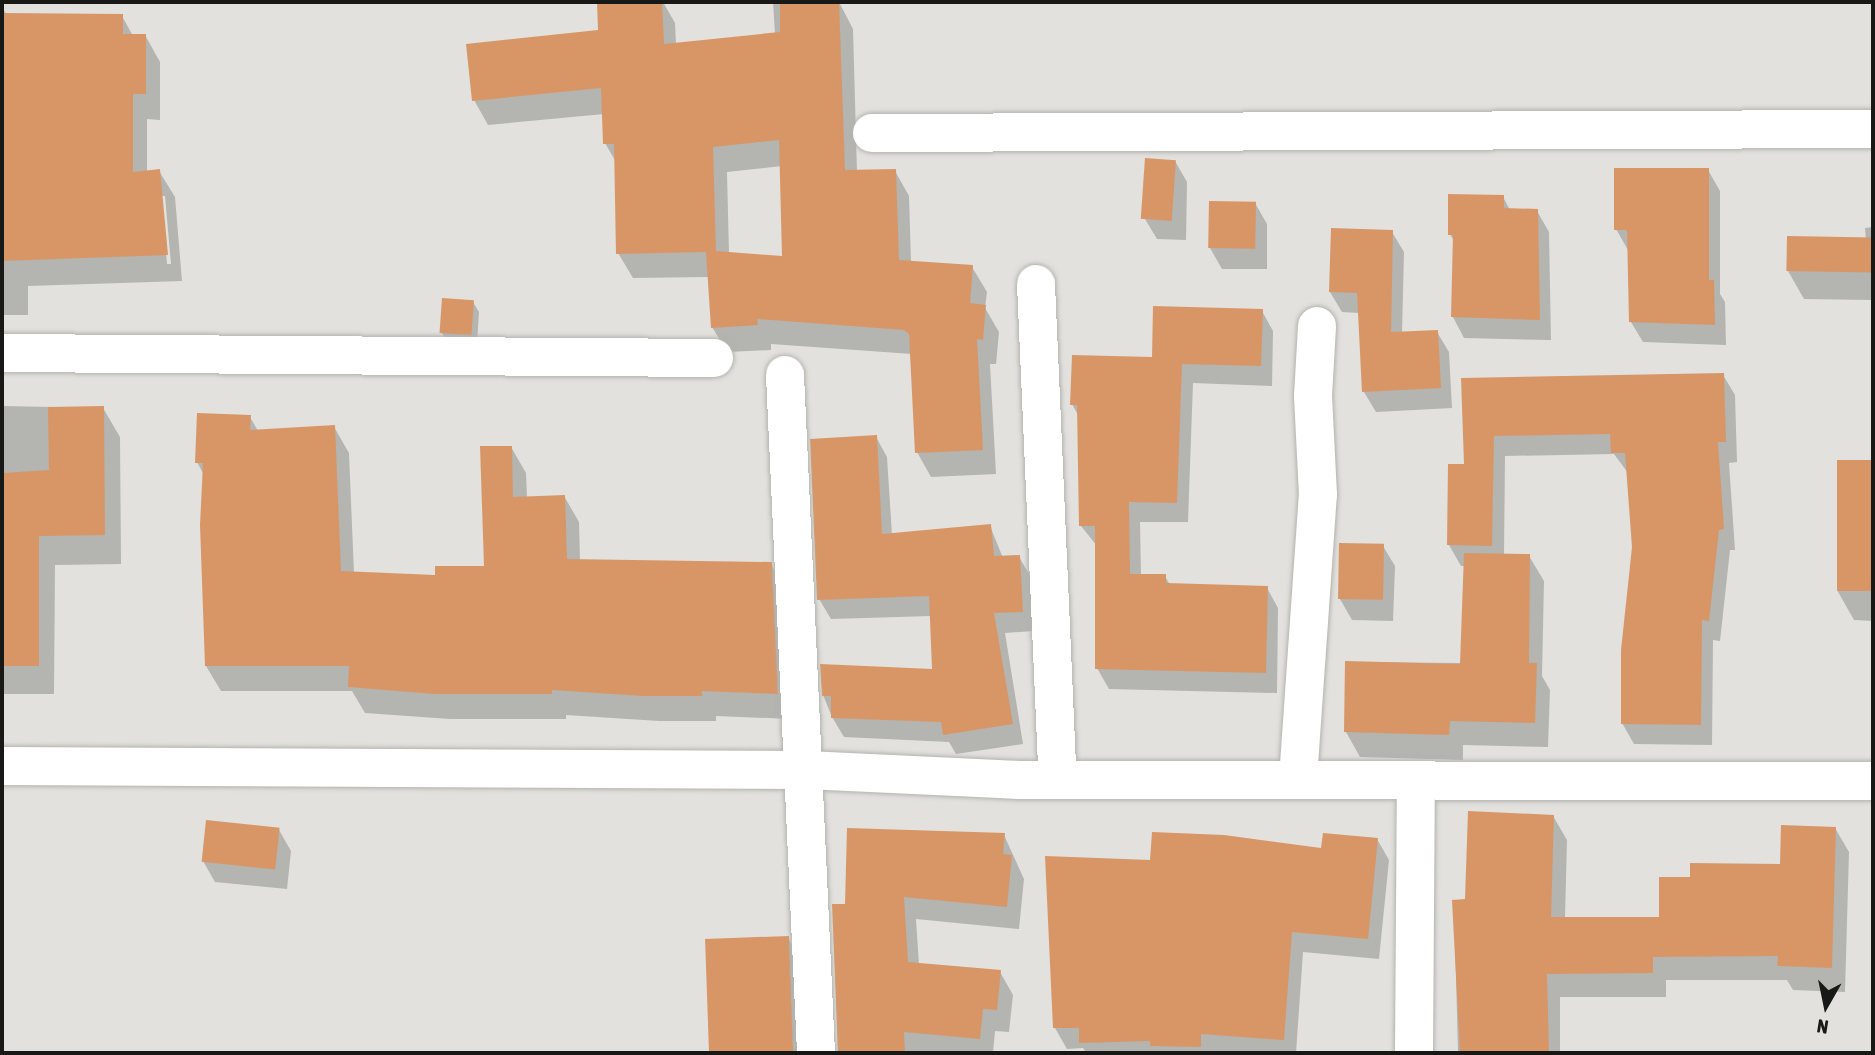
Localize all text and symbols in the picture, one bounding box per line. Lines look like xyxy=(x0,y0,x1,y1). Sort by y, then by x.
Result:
north arrow xyxy=(1791,971,1861,1041)
text: N xyxy=(1815,1015,1830,1038)

